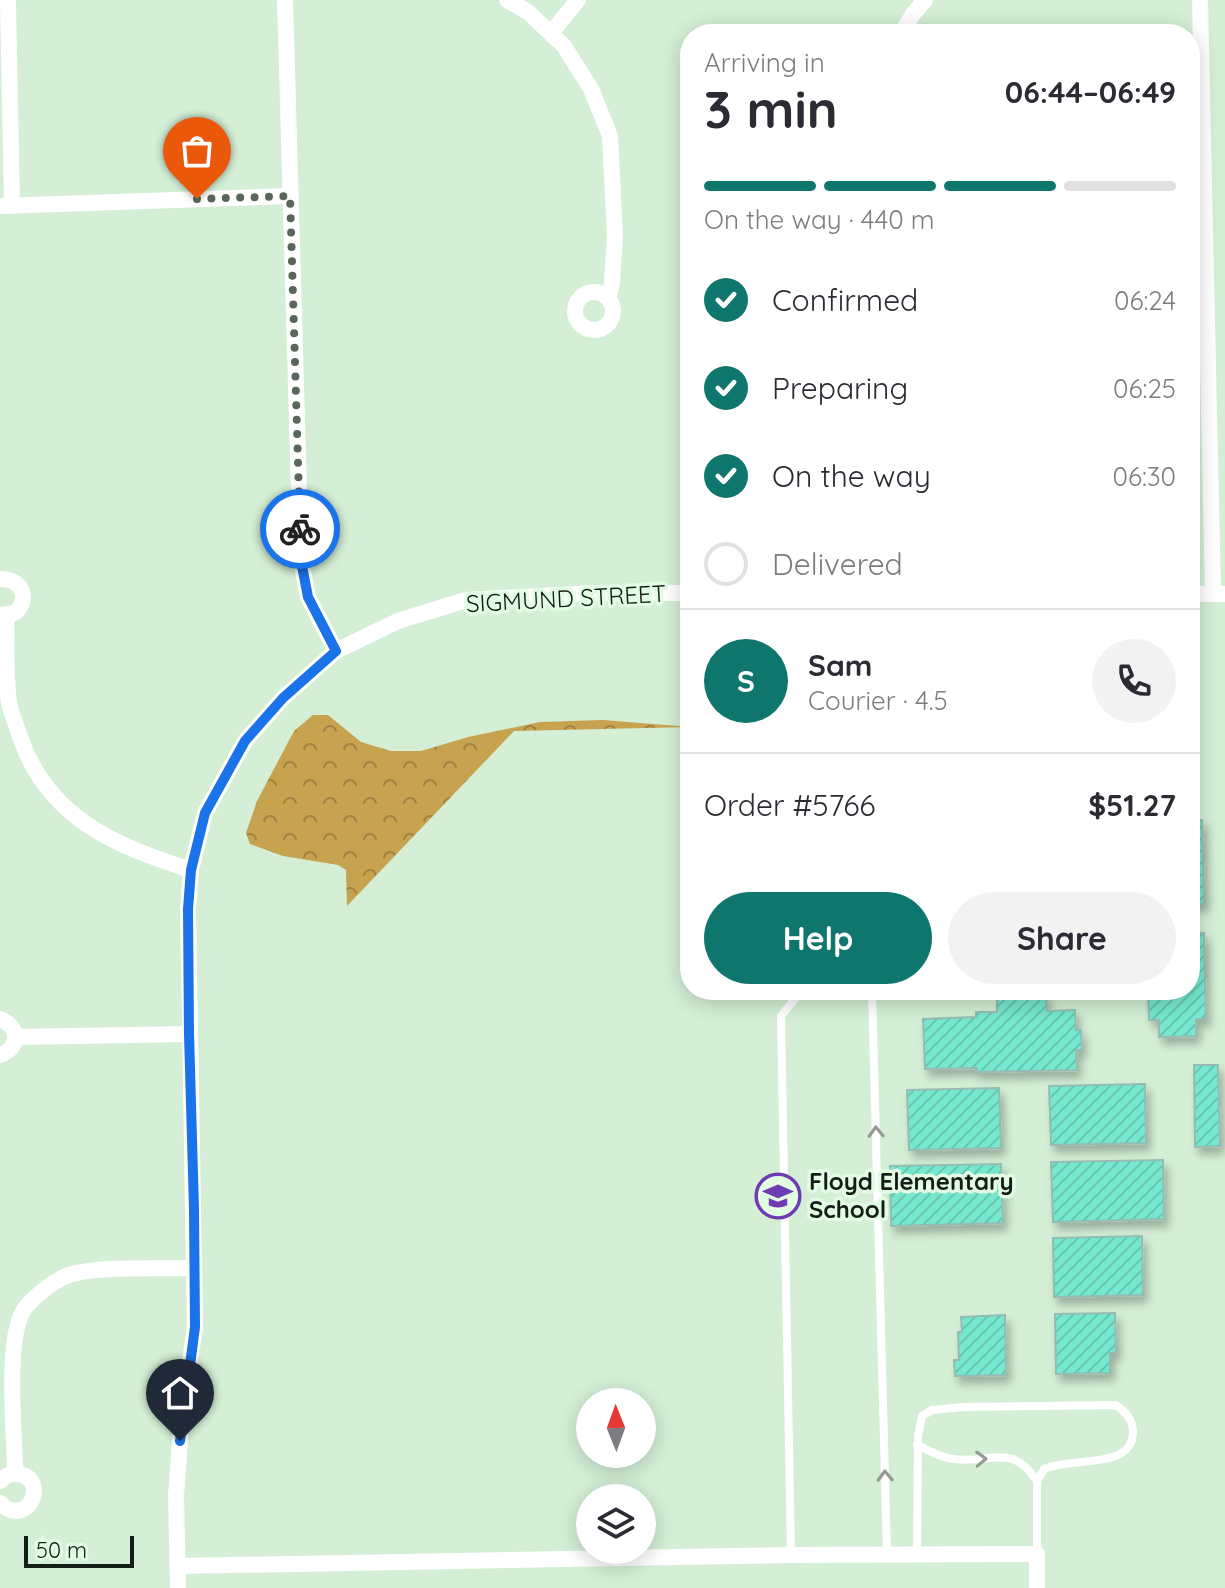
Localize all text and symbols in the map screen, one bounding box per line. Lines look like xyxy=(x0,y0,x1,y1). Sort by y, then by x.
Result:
text: Arriving in xyxy=(704,46,825,79)
text: 06:44–06:49 xyxy=(1005,73,1176,111)
text: 3 min xyxy=(704,76,838,141)
pin xyxy=(163,117,231,199)
icon: bag xyxy=(175,129,219,173)
text: On the way · 440 m xyxy=(704,203,935,236)
icon: check xyxy=(704,278,748,322)
text: Confirmed xyxy=(772,281,918,319)
text: 06:24 xyxy=(1114,284,1176,317)
icon: check xyxy=(704,366,748,410)
text: Preparing xyxy=(772,369,908,407)
text: 06:25 xyxy=(1113,372,1176,405)
icon: check xyxy=(704,454,748,498)
text: On the way xyxy=(772,457,931,495)
text: 06:30 xyxy=(1113,460,1176,493)
courier xyxy=(260,489,340,569)
icon: bike xyxy=(278,507,322,551)
text: Delivered xyxy=(772,545,903,583)
street label: SIGMUND STREET xyxy=(465,578,667,618)
button: phone xyxy=(1092,639,1176,723)
text: Sam xyxy=(808,646,872,684)
text: S xyxy=(737,662,755,700)
text: Courier · 4.5 xyxy=(808,684,948,717)
text: Order #5766 xyxy=(704,786,875,824)
text: $51.27 xyxy=(1088,786,1176,824)
button: Help xyxy=(704,892,932,984)
button: Share xyxy=(948,892,1176,984)
one-way arrow xyxy=(867,1125,885,1138)
place label: Floyd Elementary School xyxy=(809,1166,1014,1224)
school or university icon: Floyd Elementary School xyxy=(754,1172,802,1220)
pin xyxy=(146,1359,214,1441)
icon: home xyxy=(158,1371,202,1415)
north arrow xyxy=(576,1388,656,1468)
map controls xyxy=(576,1388,656,1564)
one-way arrow xyxy=(975,1451,988,1468)
one-way arrow xyxy=(877,1469,894,1482)
button: layers xyxy=(576,1484,656,1564)
scale bar xyxy=(24,1532,134,1568)
text: 50 m xyxy=(36,1536,87,1564)

